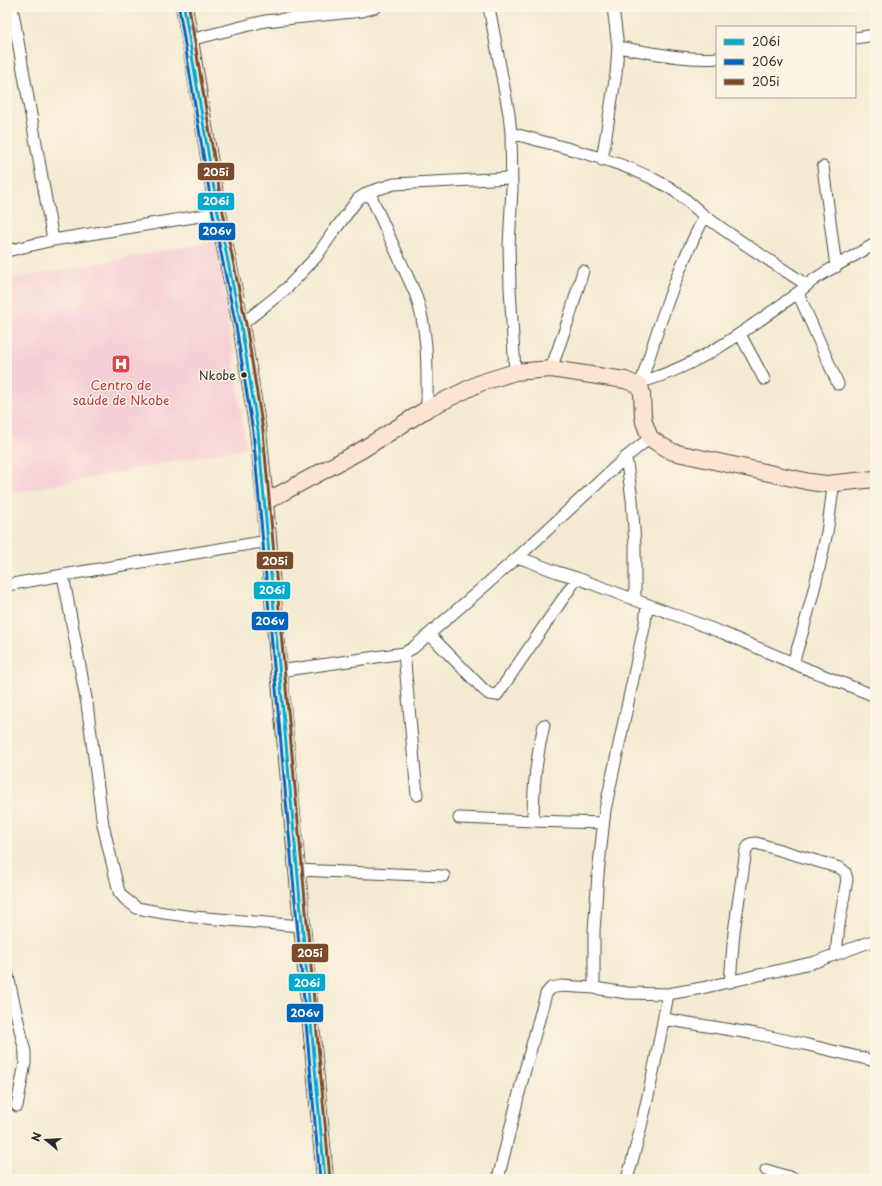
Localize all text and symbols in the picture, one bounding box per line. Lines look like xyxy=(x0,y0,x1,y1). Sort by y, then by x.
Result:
legend xyxy=(716,26,856,98)
text: 206i xyxy=(752,32,780,50)
text: 206v xyxy=(752,52,783,70)
text: 205i xyxy=(752,72,780,90)
line badge: 205i xyxy=(197,162,235,181)
text: 205i xyxy=(203,163,229,180)
line badge: 206i xyxy=(197,192,235,211)
text: 206i xyxy=(203,192,230,209)
line badge: 206v xyxy=(198,222,236,241)
text: 206v xyxy=(203,222,232,239)
hospital icon: Centro de saúde de Nkobe xyxy=(110,353,132,375)
place label: Nkobe xyxy=(199,366,236,384)
marker: Nkobe xyxy=(239,370,249,380)
place label: Centro de saúde de Nkobe xyxy=(73,375,169,409)
line badge: 205i xyxy=(256,551,294,570)
text: 205i xyxy=(262,552,288,569)
line badge: 206i xyxy=(253,581,291,600)
text: 206i xyxy=(259,581,286,598)
line badge: 206v xyxy=(251,611,289,631)
text: 206v xyxy=(256,612,285,629)
line badge: 205i xyxy=(291,943,329,963)
text: 205i xyxy=(297,944,323,961)
line badge: 206i xyxy=(288,973,326,992)
text: 206i xyxy=(294,974,321,991)
line badge: 206v xyxy=(286,1003,324,1023)
text: 206v xyxy=(291,1004,320,1021)
north arrow xyxy=(26,1120,66,1160)
text: N xyxy=(27,1130,46,1144)

